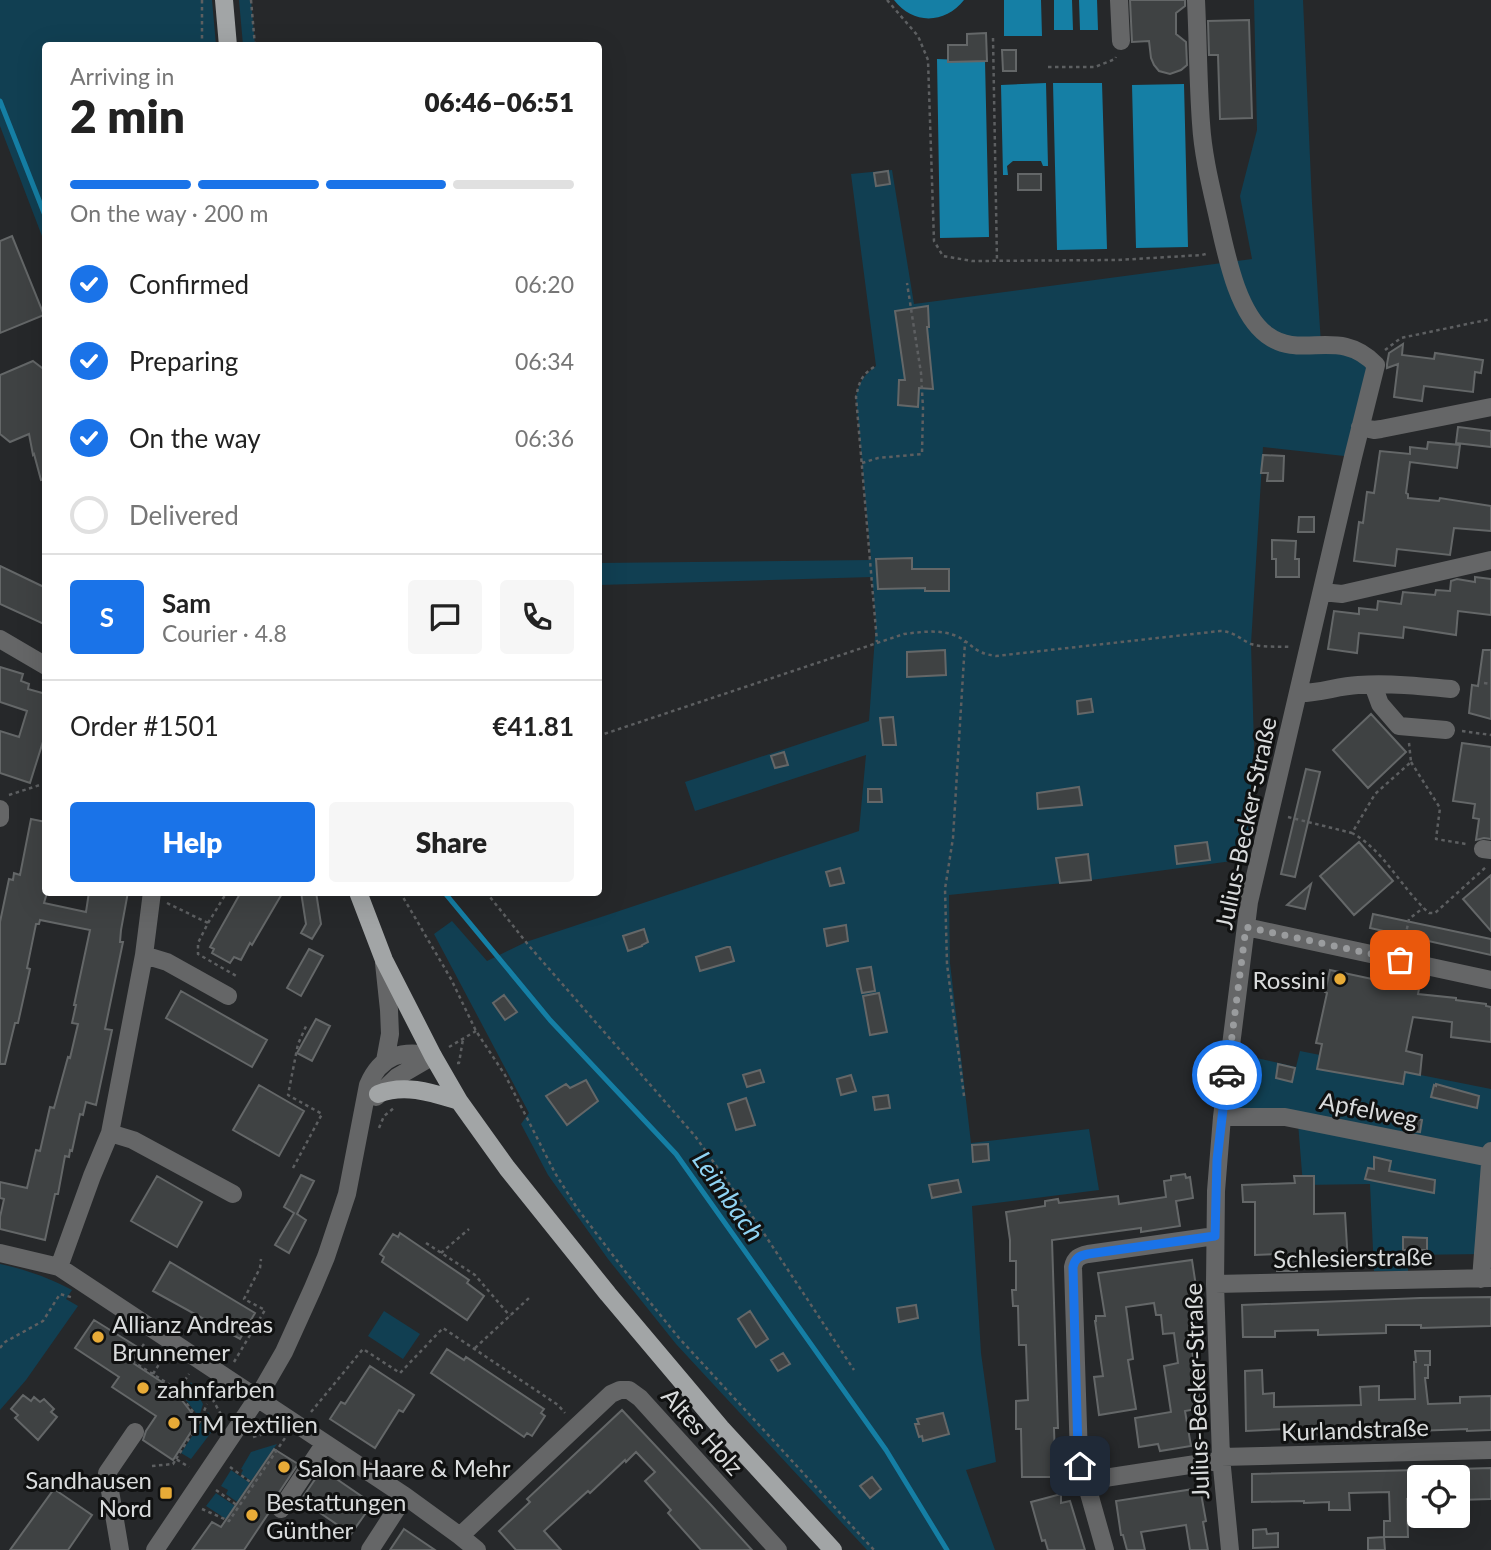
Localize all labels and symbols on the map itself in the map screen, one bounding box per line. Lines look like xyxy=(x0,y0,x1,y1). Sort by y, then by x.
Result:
street label: Julius-Becker-Straße xyxy=(1208,714,1282,932)
pin xyxy=(1370,930,1430,990)
place label: Rossini xyxy=(1252,965,1326,994)
marker: Rossini xyxy=(1332,971,1348,987)
courier xyxy=(1192,1040,1262,1110)
street label: Apfelweg xyxy=(1317,1085,1421,1133)
water label: Leimbach xyxy=(686,1145,772,1247)
street label: Schlesierstraße xyxy=(1273,1241,1433,1273)
street label: Julius-Becker-Straße xyxy=(1178,1282,1214,1500)
place label: Allianz Andreas Brunnemer xyxy=(112,1309,273,1366)
marker: Allianz Andreas Brunnemer xyxy=(90,1329,106,1345)
place label: zahnfarben xyxy=(157,1374,275,1403)
marker: zahnfarben xyxy=(135,1380,151,1396)
street label: Altes Holz xyxy=(656,1381,750,1481)
place label: TM Textilien xyxy=(188,1409,318,1438)
street label: Kurlandstraße xyxy=(1281,1412,1429,1446)
marker: TM Textilien xyxy=(166,1415,182,1431)
pin xyxy=(1050,1436,1110,1496)
place label: Salon Haare & Mehr xyxy=(298,1453,511,1482)
marker: Salon Haare & Mehr xyxy=(276,1459,292,1475)
place label: Sandhausen Nord xyxy=(25,1465,152,1522)
marker: Sandhausen Nord xyxy=(158,1485,174,1501)
place label: Bestattungen Günther xyxy=(266,1487,406,1544)
marker: Bestattungen Günther xyxy=(244,1507,260,1523)

